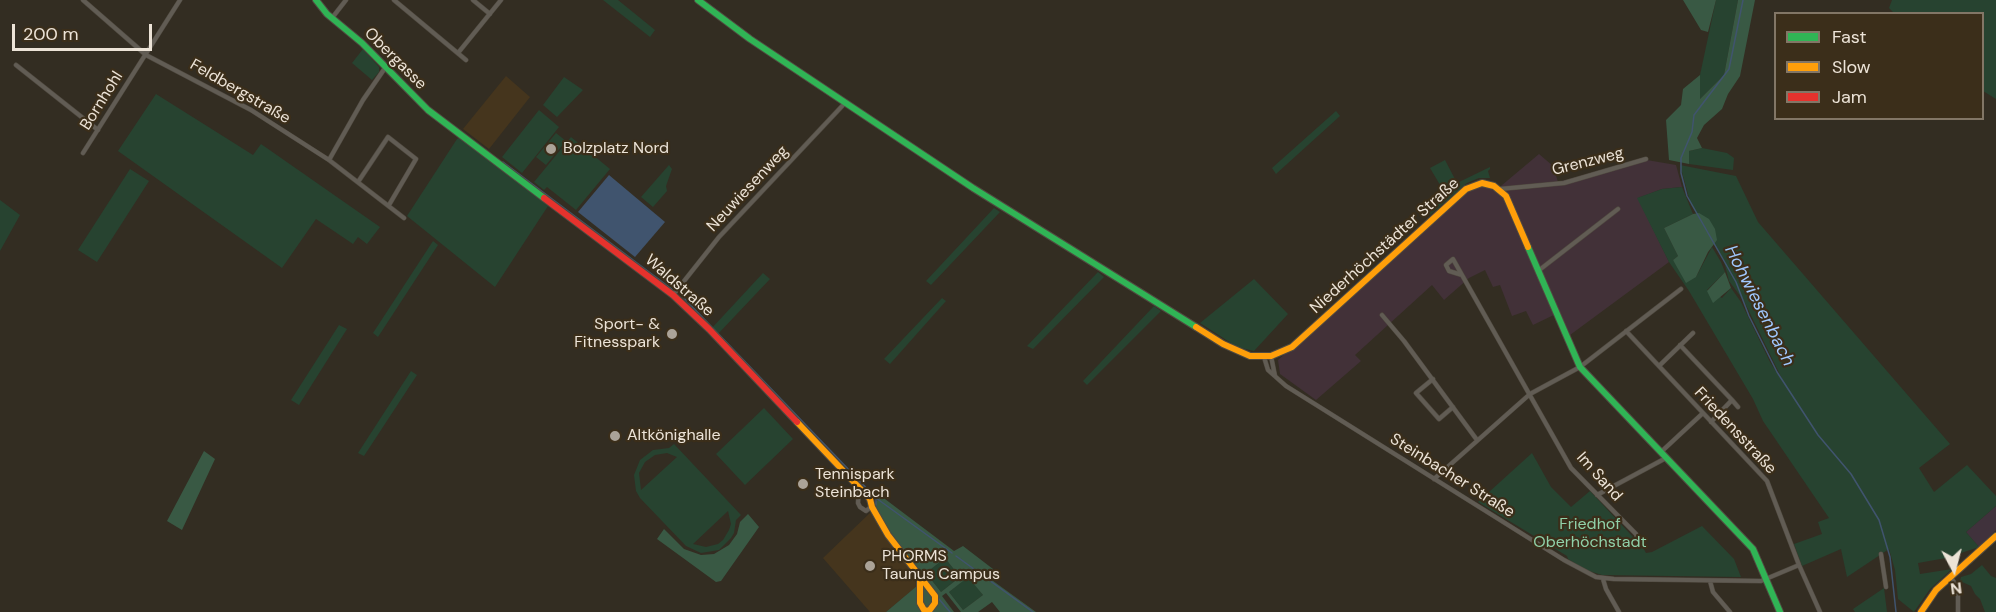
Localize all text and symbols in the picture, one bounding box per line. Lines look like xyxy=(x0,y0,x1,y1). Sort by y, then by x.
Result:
scale bar xyxy=(15,12,154,50)
legend xyxy=(1774,12,1984,120)
text: 200 m xyxy=(23,22,79,46)
street label: Obergasse xyxy=(360,24,430,94)
text: Fast xyxy=(1832,25,1867,49)
text: Slow xyxy=(1832,55,1871,79)
street label: Feldbergstraße xyxy=(186,56,294,128)
street label: Bornhohl xyxy=(76,68,128,134)
text: Jam xyxy=(1832,85,1867,109)
place label: Bolzplatz Nord xyxy=(563,139,669,159)
marker: Bolzplatz Nord xyxy=(544,142,558,156)
street label: Neuwiesenweg xyxy=(703,142,793,236)
street label: Grenzweg xyxy=(1550,144,1626,180)
street label: Niederhöchstädter Straße xyxy=(1307,174,1463,318)
water label: Hohwiesenbach xyxy=(1719,242,1799,370)
street label: Waldstraße xyxy=(641,251,717,321)
place label: Sport- & Fitnesspark xyxy=(574,315,660,353)
marker: Sport- & Fitnesspark xyxy=(665,327,679,341)
street label: Friedensstraße xyxy=(1690,384,1780,478)
place label: Altkönighalle xyxy=(627,426,721,446)
marker: Altkönighalle xyxy=(608,429,622,443)
street label: Steinbacher Straße xyxy=(1386,430,1518,522)
street label: Im Sand xyxy=(1572,448,1626,506)
place label: Tennispark Steinbach xyxy=(815,465,895,503)
marker: Tennispark Steinbach xyxy=(796,477,810,491)
park label: Friedhof Oberhöchstadt xyxy=(1533,515,1647,553)
north arrow xyxy=(1924,540,1984,600)
place label: PHORMS Taunus Campus xyxy=(882,547,1000,585)
marker: PHORMS Taunus Campus xyxy=(863,559,877,573)
text: N xyxy=(1949,577,1963,599)

